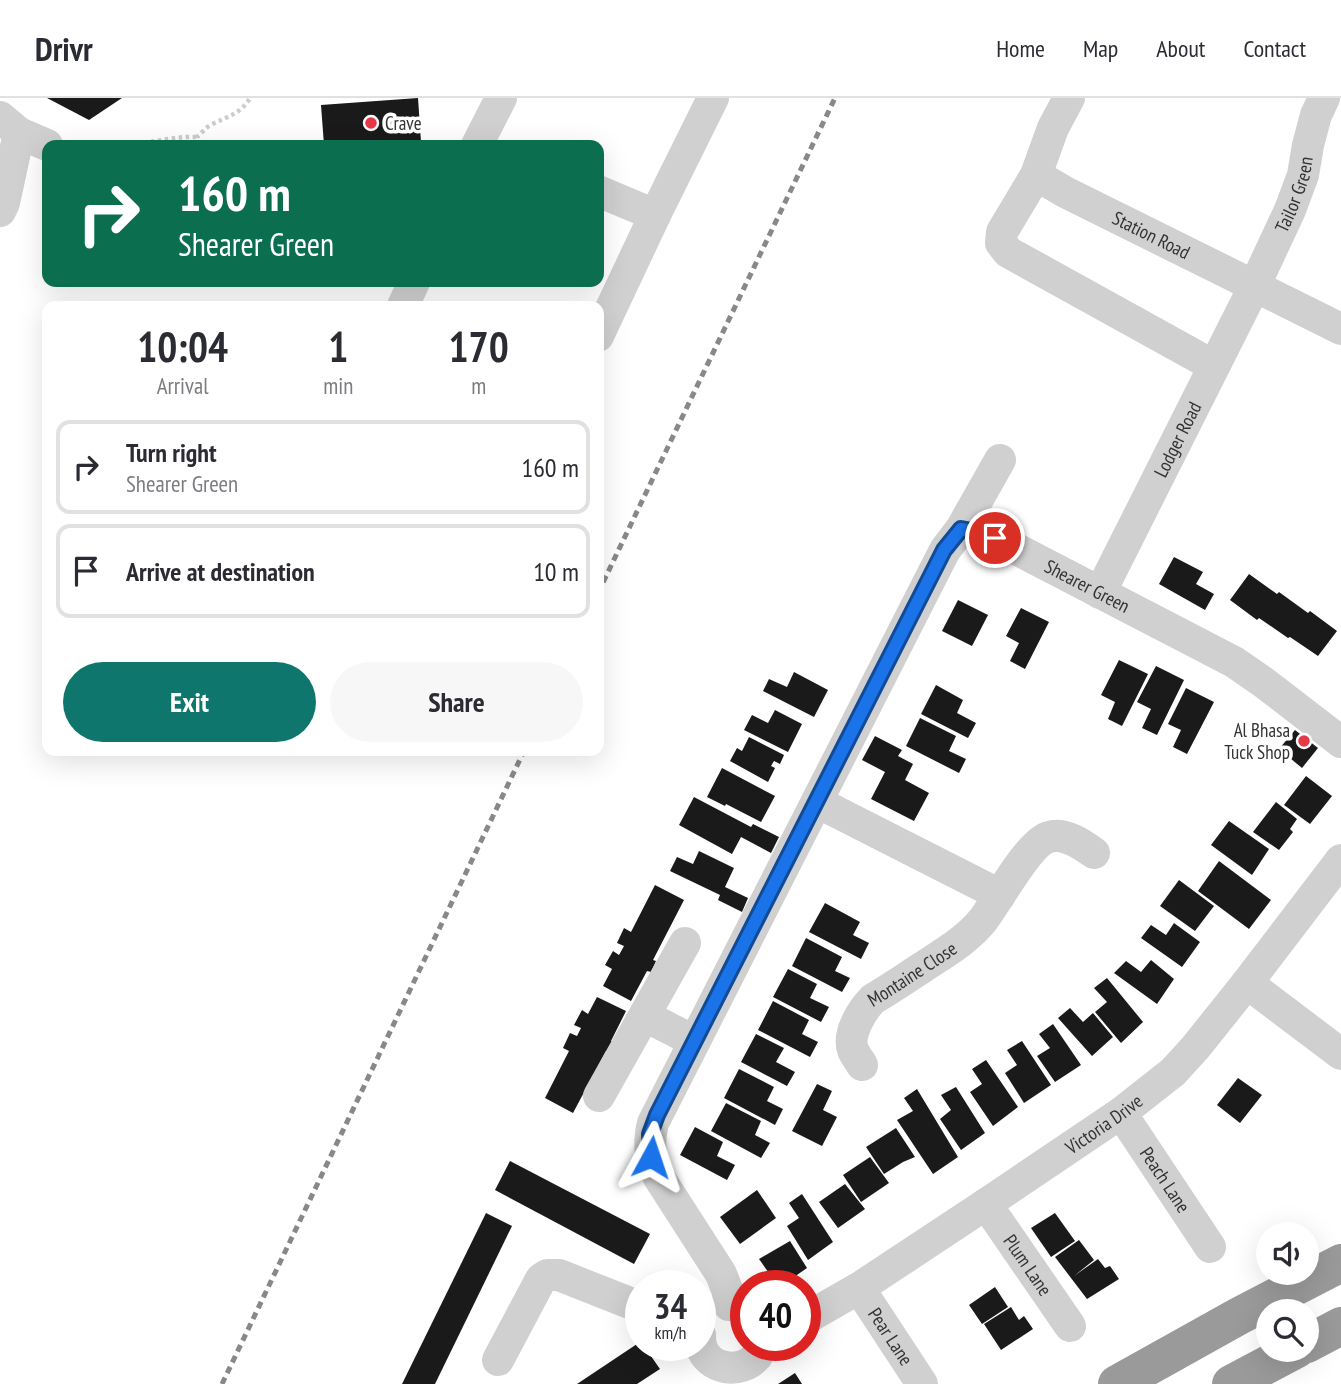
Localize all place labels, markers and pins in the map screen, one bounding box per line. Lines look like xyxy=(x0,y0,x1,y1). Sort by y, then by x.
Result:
place label: Crave xyxy=(385,111,422,135)
marker: Crave xyxy=(363,115,379,131)
pin xyxy=(965,508,1025,568)
place label: Al Bhasa Tuck Shop xyxy=(1224,718,1290,764)
marker: Al Bhasa Tuck Shop xyxy=(1296,733,1312,749)

